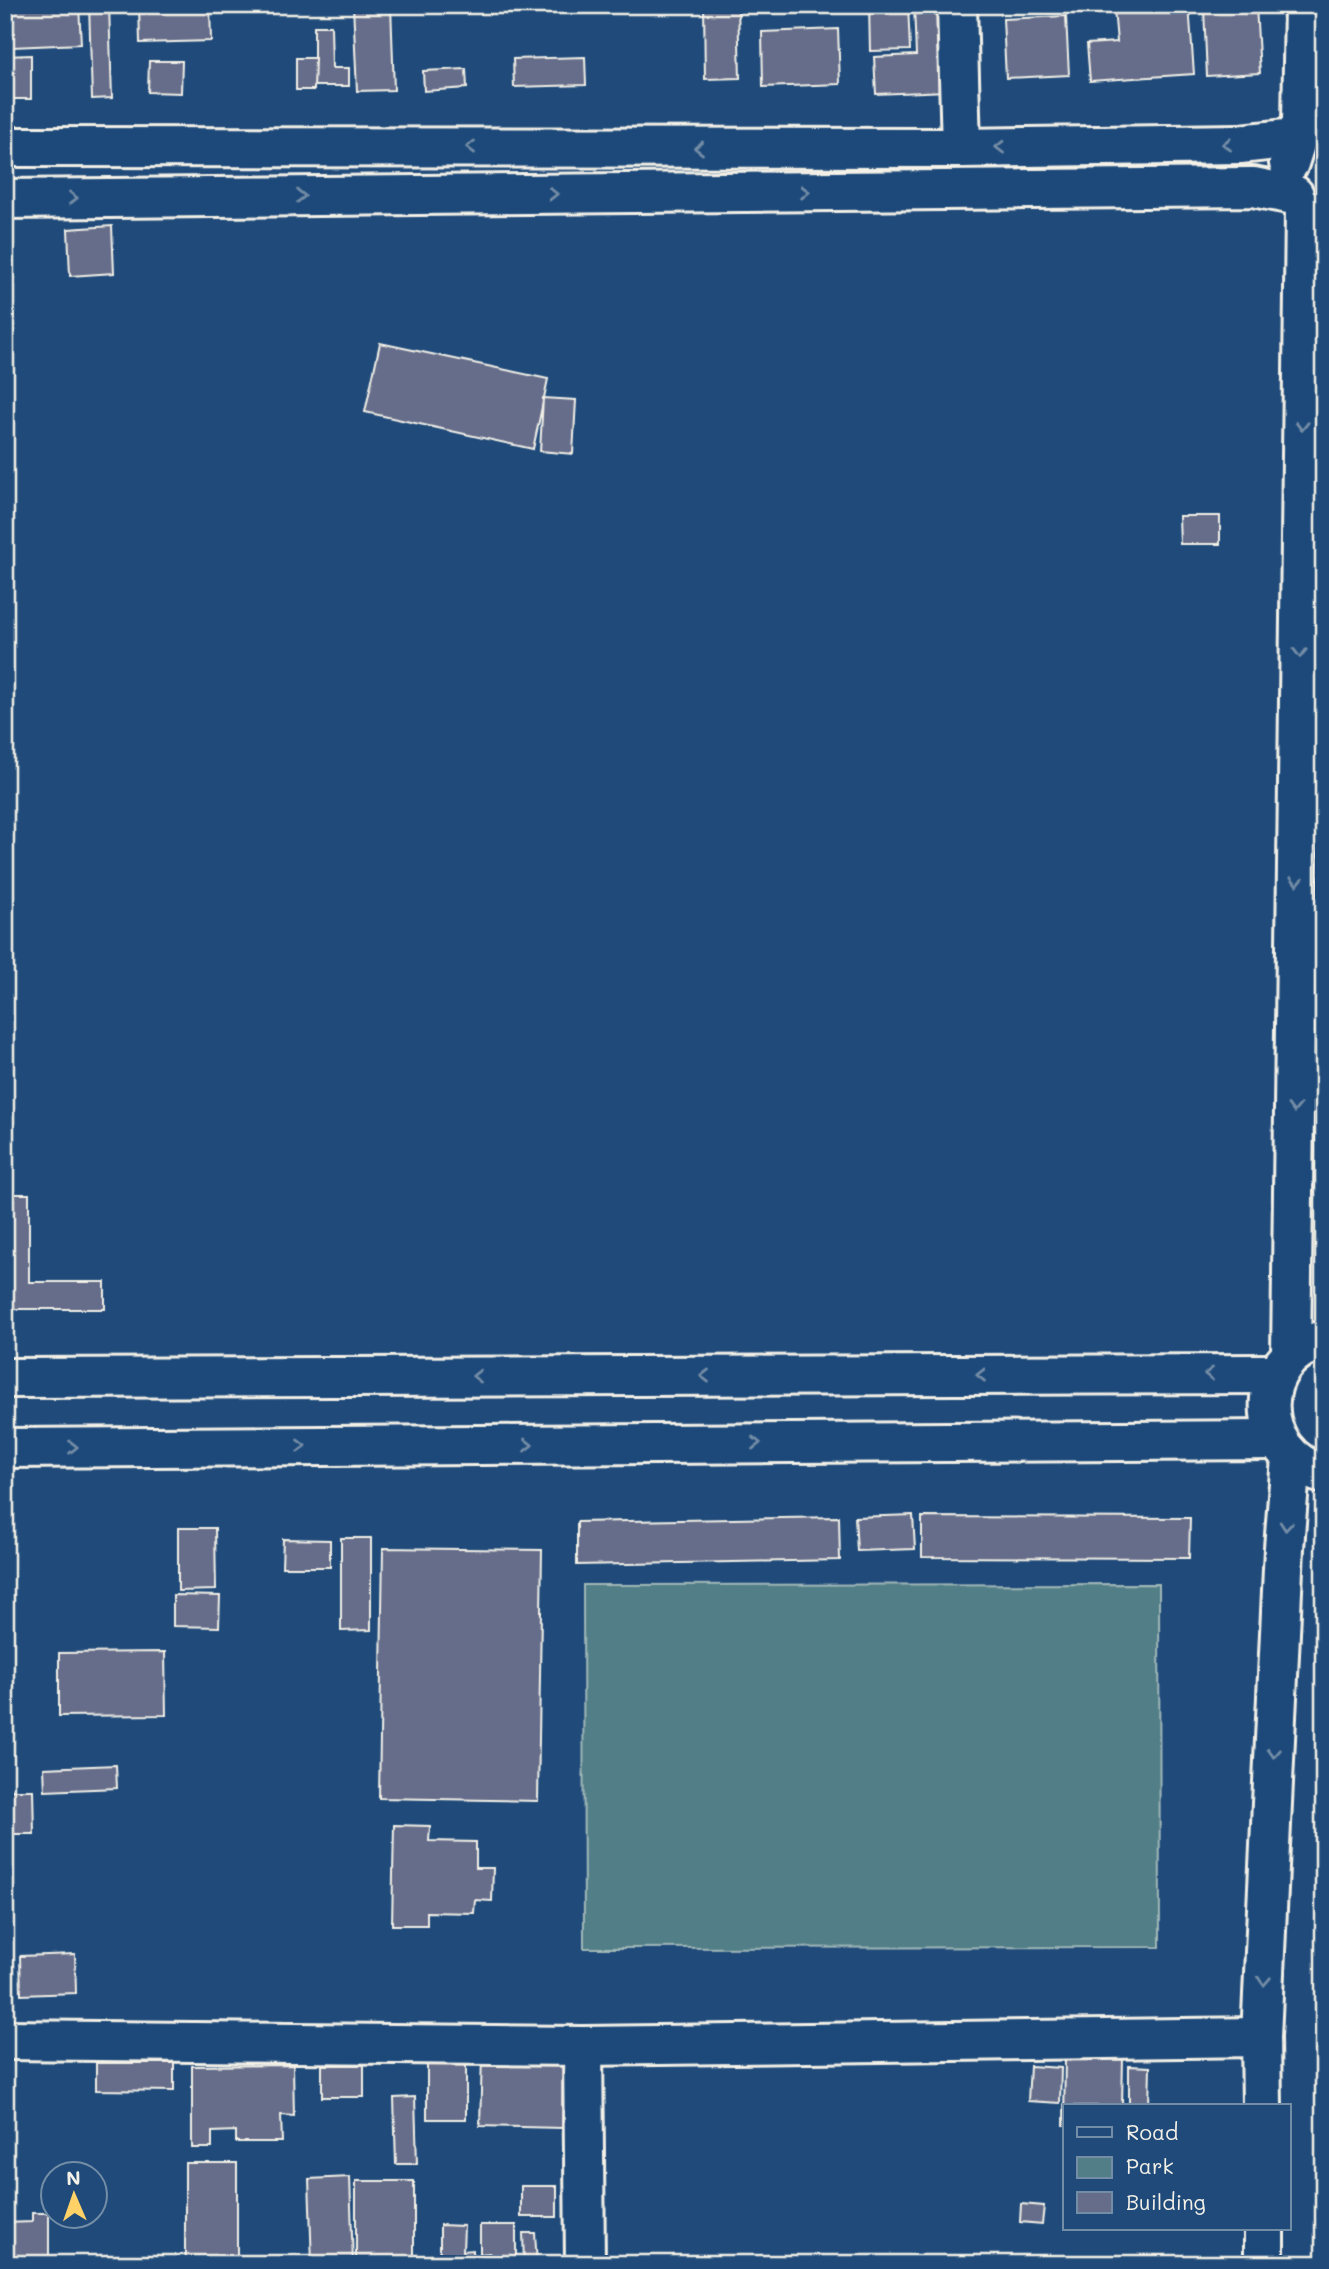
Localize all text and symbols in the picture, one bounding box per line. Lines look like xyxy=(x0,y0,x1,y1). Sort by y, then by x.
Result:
one-way arrow xyxy=(1222,136,1232,152)
one-way arrow xyxy=(466,139,476,155)
one-way arrow xyxy=(693,140,704,156)
one-way arrow xyxy=(994,140,1005,155)
one-way arrow xyxy=(800,184,811,200)
one-way arrow xyxy=(548,186,559,202)
one-way arrow xyxy=(296,188,307,204)
one-way arrow xyxy=(69,190,79,206)
one-way arrow xyxy=(1295,420,1310,431)
one-way arrow xyxy=(1292,648,1307,659)
one-way arrow xyxy=(1289,876,1305,886)
one-way arrow xyxy=(1286,1103,1302,1114)
one-way arrow xyxy=(1203,1366,1213,1382)
one-way arrow xyxy=(975,1367,986,1383)
one-way arrow xyxy=(471,1368,482,1384)
one-way arrow xyxy=(699,1368,709,1384)
one-way arrow xyxy=(751,1435,762,1451)
one-way arrow xyxy=(524,1437,534,1453)
one-way arrow xyxy=(296,1438,307,1454)
one-way arrow xyxy=(69,1439,79,1455)
one-way arrow xyxy=(1279,1521,1294,1532)
one-way arrow xyxy=(1267,1748,1282,1759)
one-way arrow xyxy=(1257,1975,1272,1986)
legend xyxy=(1063,2104,1290,2230)
text: Road xyxy=(1126,2118,1178,2145)
text: Park xyxy=(1126,2152,1174,2179)
north arrow xyxy=(38,2160,108,2230)
text: N xyxy=(66,2165,81,2190)
text: Building xyxy=(1126,2188,1206,2215)

